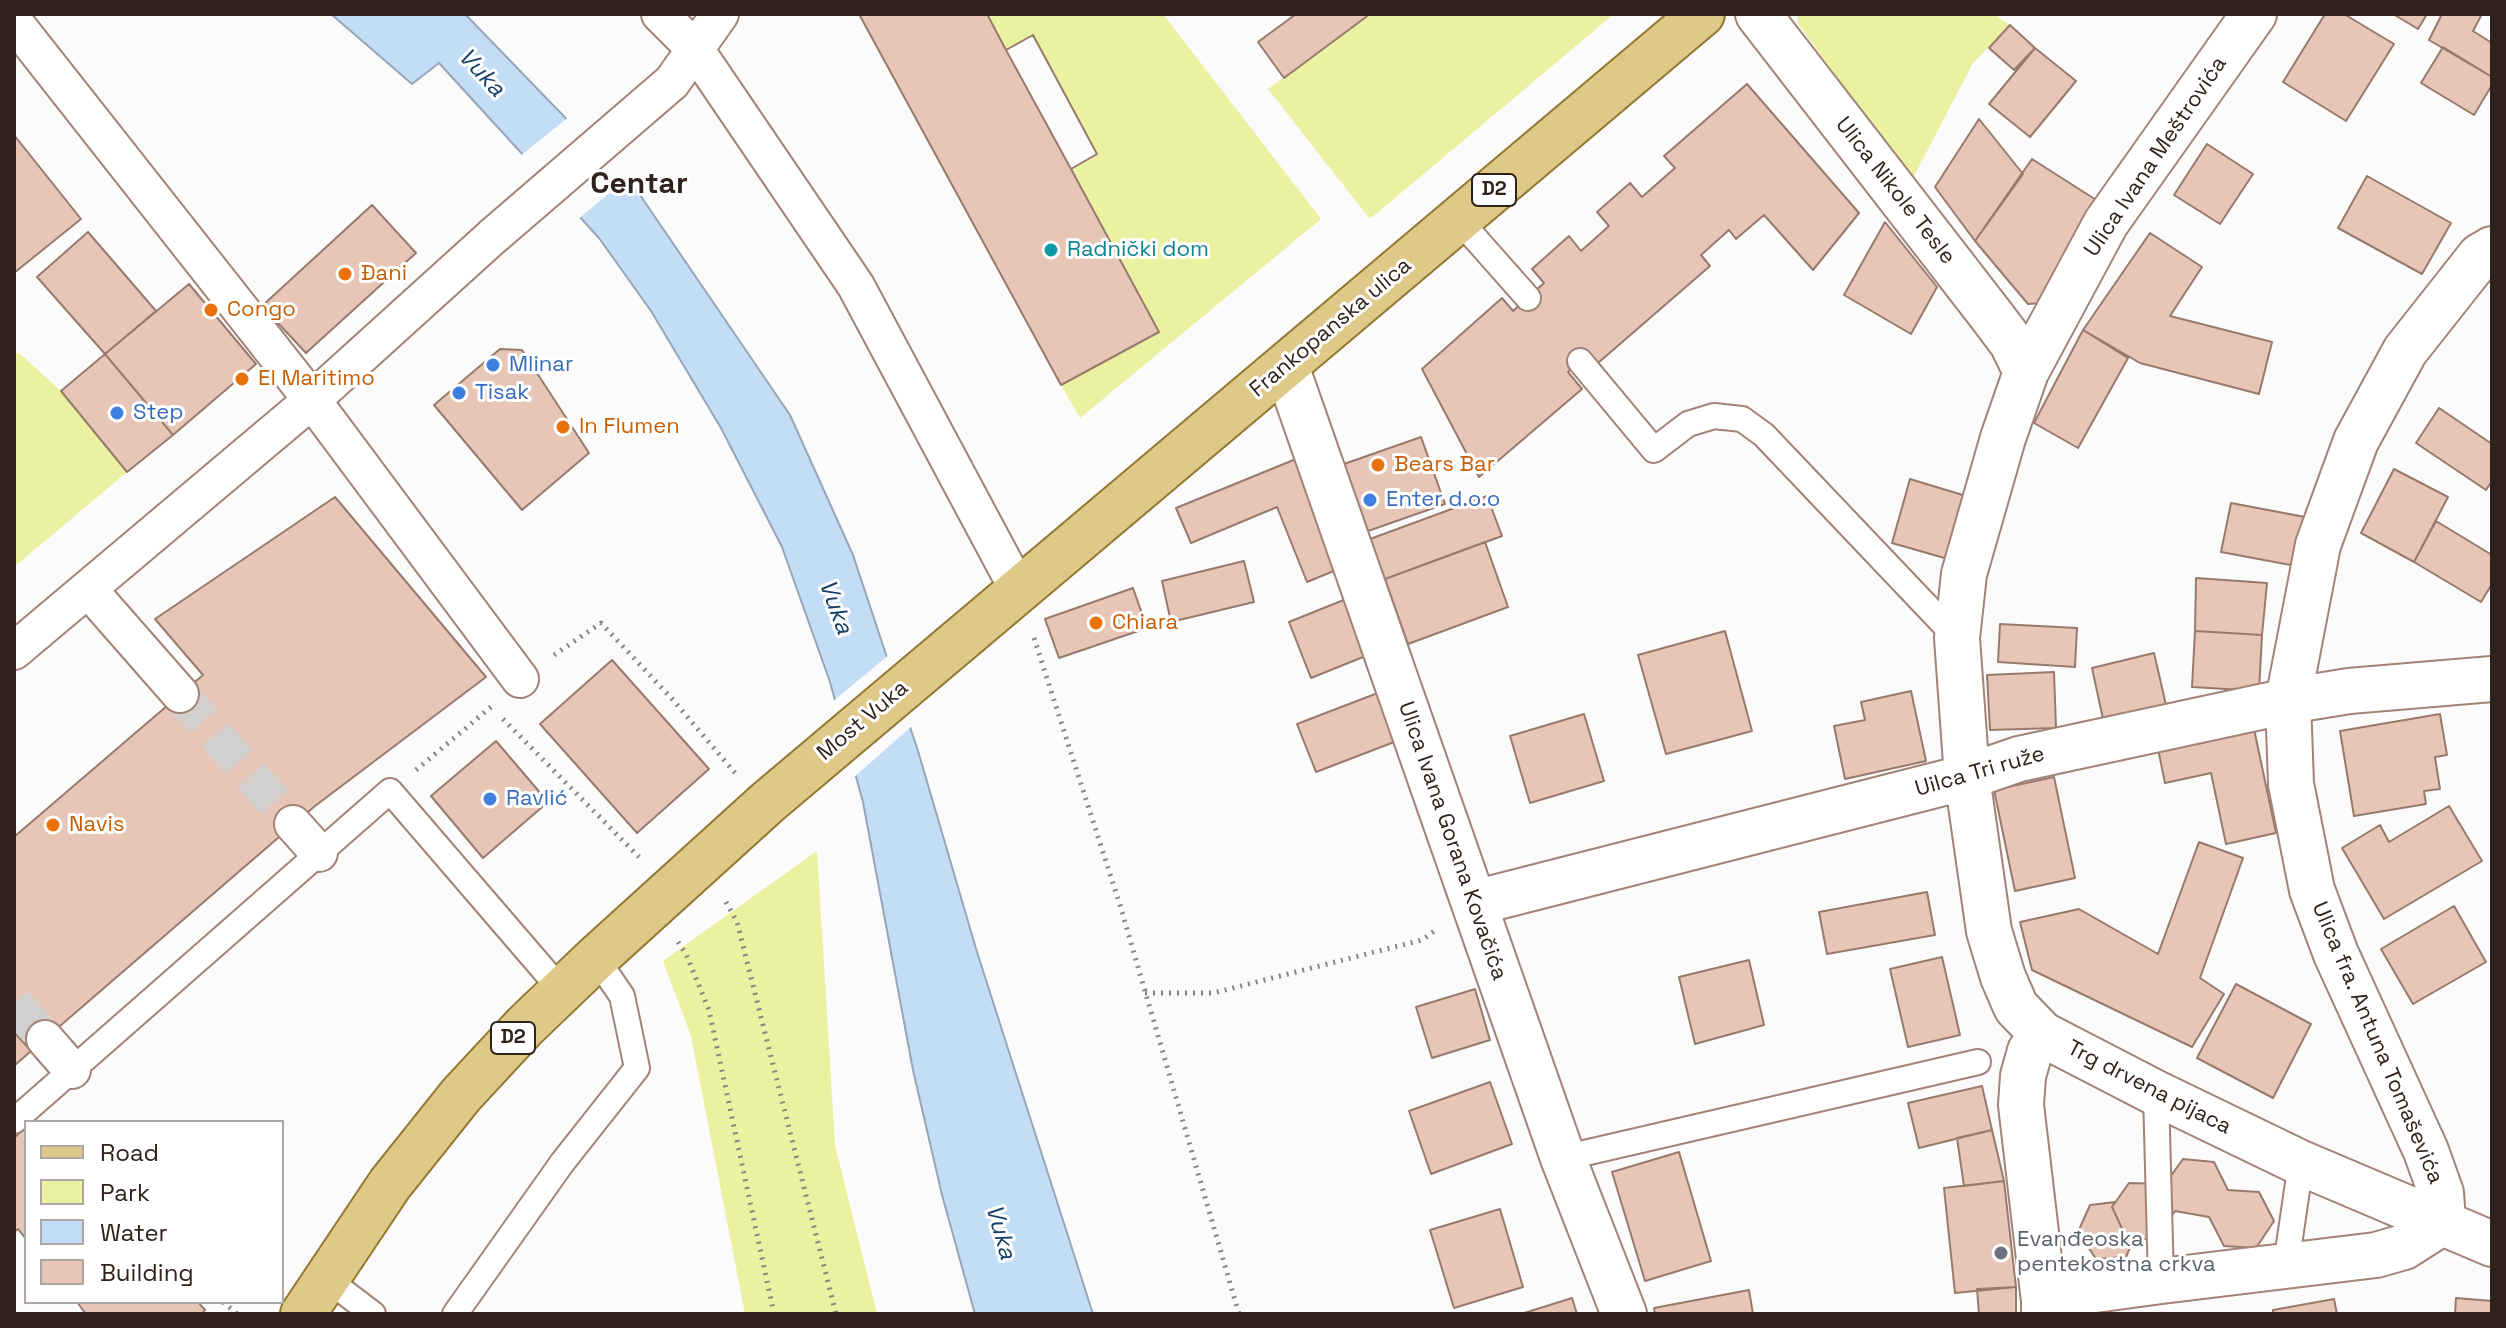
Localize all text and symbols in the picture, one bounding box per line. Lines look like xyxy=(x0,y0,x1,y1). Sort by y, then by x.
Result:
water label: Vuka xyxy=(451,43,511,103)
street label: Ulica Ivana Meštrovića xyxy=(2079,52,2233,262)
street label: Ulica Nikole Tesle xyxy=(1829,112,1961,270)
district label: Centar xyxy=(590,167,688,203)
road number: D2 xyxy=(1472,174,1516,206)
place label: Radnički dom xyxy=(1067,237,1209,263)
marker: Radnički dom xyxy=(1042,241,1060,259)
street label: Frankopanska ulica xyxy=(1245,253,1417,403)
place label: Đani xyxy=(361,261,407,287)
marker: Đani xyxy=(336,265,354,283)
place label: Congo xyxy=(227,297,296,323)
marker: Congo xyxy=(202,301,220,319)
place label: Mlinar xyxy=(509,352,573,378)
marker: Mlinar xyxy=(484,356,502,374)
place label: El Maritimo xyxy=(258,366,375,392)
marker: El Maritimo xyxy=(233,370,251,388)
place label: Tisak xyxy=(475,380,529,406)
marker: Tisak xyxy=(450,384,468,402)
place label: Step xyxy=(133,400,183,426)
marker: Step xyxy=(108,404,126,422)
place label: In Flumen xyxy=(579,414,680,440)
marker: In Flumen xyxy=(554,418,572,436)
place label: Bears Bar xyxy=(1394,452,1495,478)
marker: Bears Bar xyxy=(1369,456,1387,474)
place label: Enter d.o.o xyxy=(1386,487,1500,513)
marker: Enter d.o.o xyxy=(1361,491,1379,509)
water label: Vuka xyxy=(812,576,858,638)
place label: Chiara xyxy=(1112,610,1178,636)
marker: Chiara xyxy=(1087,614,1105,632)
street label: Most Vuka xyxy=(812,675,914,767)
street label: Ulica Ivana Gorana Kovačića xyxy=(1392,698,1512,984)
street label: Uilca Tri ruže xyxy=(1912,741,2048,803)
place label: Ravlić xyxy=(506,786,568,812)
marker: Ravlić xyxy=(481,790,499,808)
place label: Navis xyxy=(69,812,125,838)
marker: Navis xyxy=(44,816,62,834)
street label: Ulica fra. Antuna Tomaševića xyxy=(2305,898,2449,1188)
road number: D2 xyxy=(491,1022,535,1054)
street label: Trg drvena pijaca xyxy=(2062,1035,2236,1141)
legend xyxy=(24,1120,284,1304)
text: Road xyxy=(100,1137,159,1168)
text: Park xyxy=(100,1177,150,1208)
water label: Vuka xyxy=(978,1201,1022,1263)
text: Water xyxy=(100,1217,168,1248)
place label: Evanđeoska pentekostna crkva xyxy=(2017,1227,2216,1278)
marker: Evanđeoska pentekostna crkva xyxy=(1992,1244,2010,1262)
text: Building xyxy=(100,1257,194,1288)

